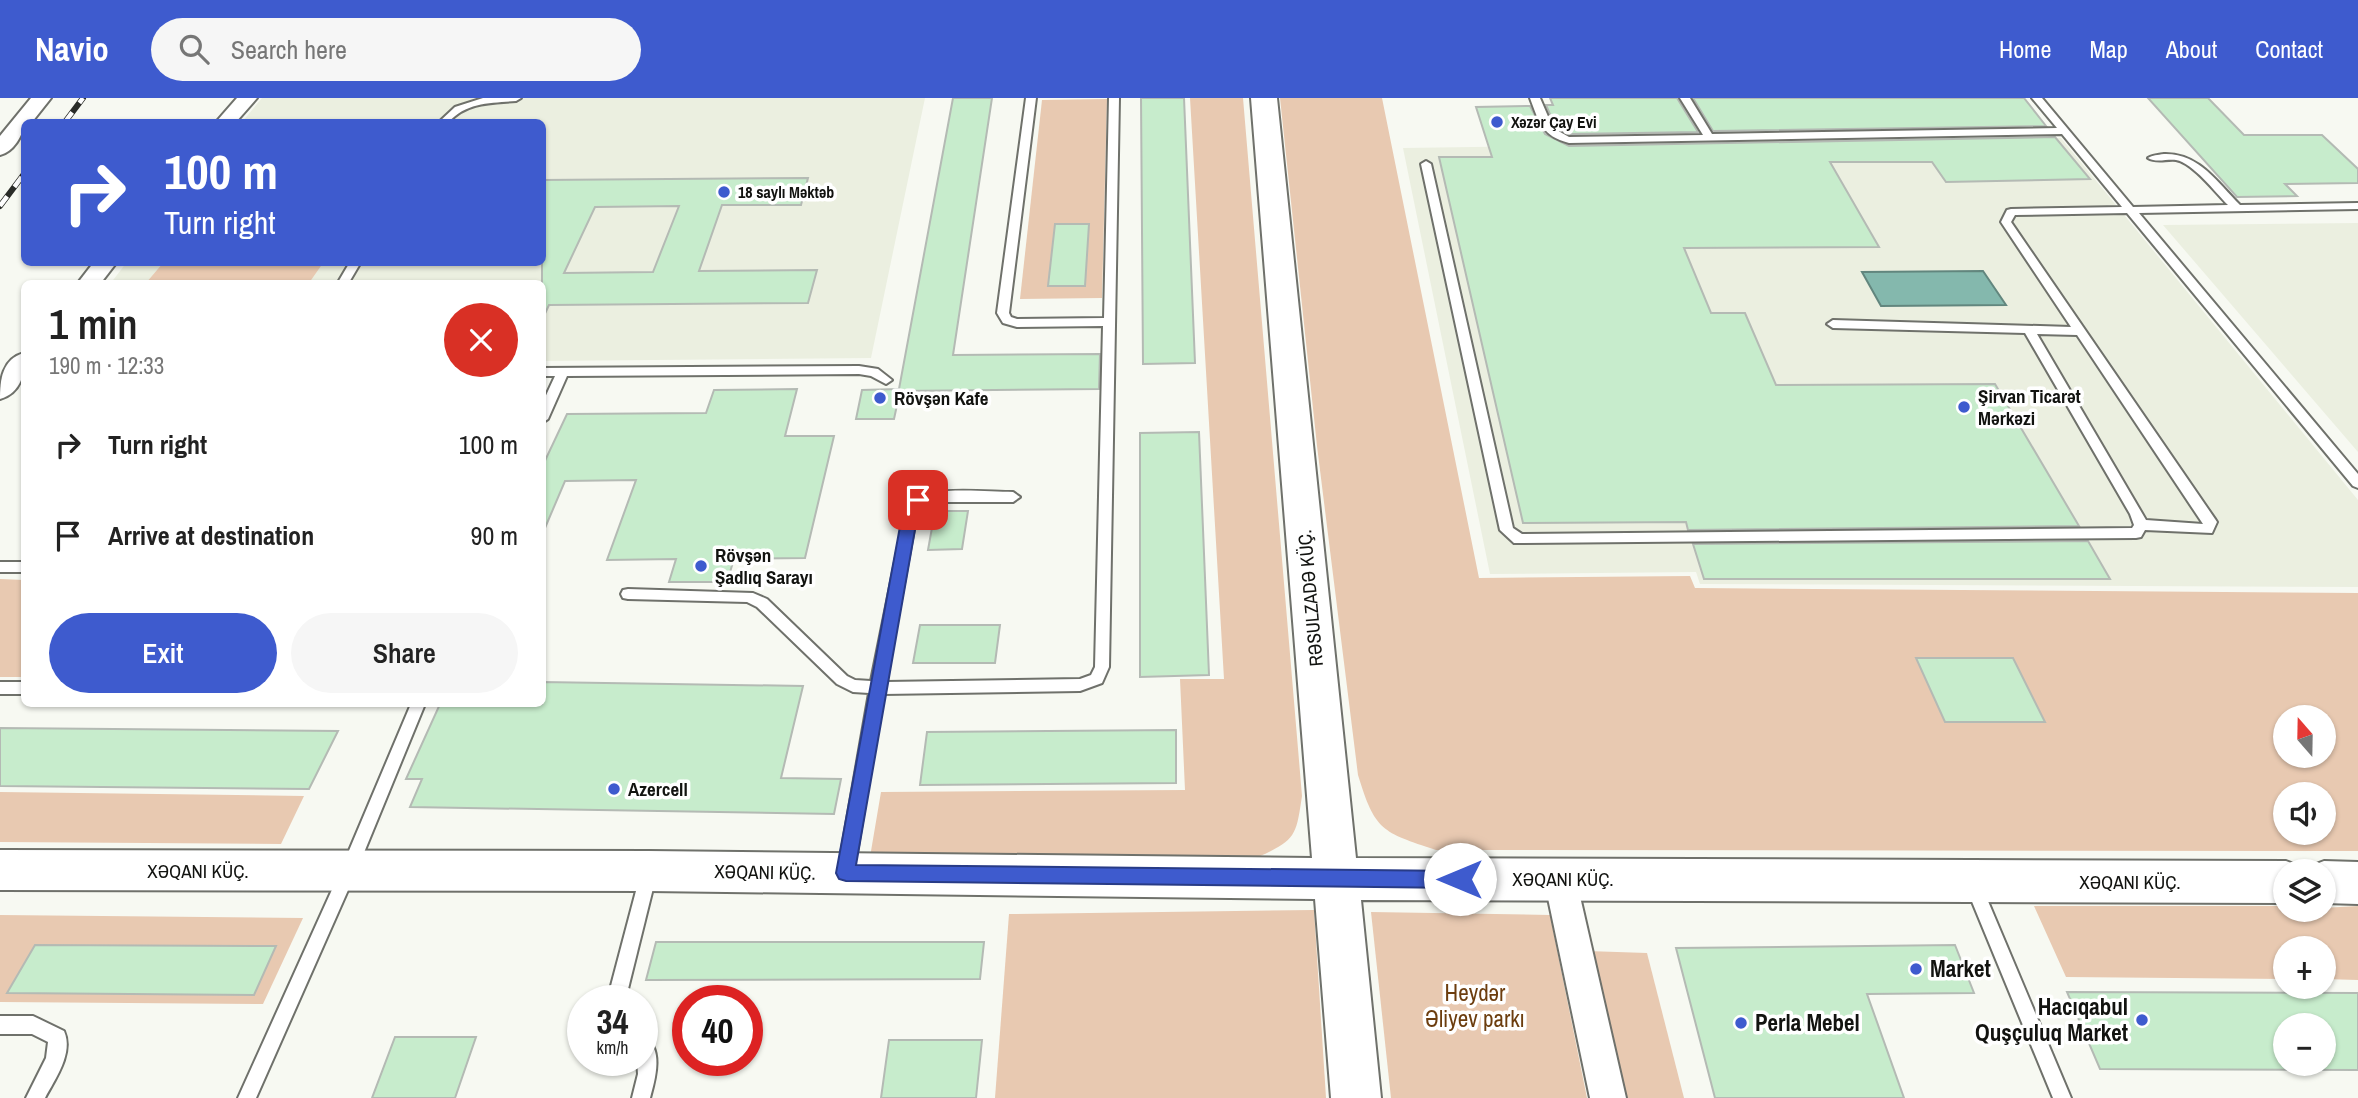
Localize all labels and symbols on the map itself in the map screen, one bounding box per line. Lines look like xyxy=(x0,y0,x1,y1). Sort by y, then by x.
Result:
place label: Xəzər Çay Evi xyxy=(1511,111,1597,133)
marker: Xəzər Çay Evi xyxy=(1489,114,1505,130)
place label: 18 saylı Məktəb xyxy=(738,181,834,203)
marker: 18 saylı Məktəb xyxy=(716,184,732,200)
place label: Şirvan Ticarət Mərkəzi xyxy=(1978,383,2081,431)
place label: Rövşən Kafe xyxy=(894,385,989,411)
marker: Rövşən Kafe xyxy=(872,390,888,406)
marker: Şirvan Ticarət Mərkəzi xyxy=(1956,399,1972,415)
pin xyxy=(888,470,948,530)
street label: RƏSULZADƏ KÜÇ. xyxy=(1291,529,1329,667)
place label: Rövşən Şadlıq Sarayı xyxy=(715,542,813,590)
marker: Rövşən Şadlıq Sarayı xyxy=(693,558,709,574)
north arrow xyxy=(2273,705,2336,768)
place label: Azercell xyxy=(628,776,688,802)
marker: Azercell xyxy=(606,781,622,797)
position arrow xyxy=(1423,842,1497,916)
street label: XƏQANI KÜÇ. xyxy=(147,858,249,884)
street label: XƏQANI KÜÇ. xyxy=(714,858,816,886)
street label: XƏQANI KÜÇ. xyxy=(1512,866,1614,892)
street label: XƏQANI KÜÇ. xyxy=(2079,869,2181,895)
place label: Market xyxy=(1930,953,1991,984)
marker: Market xyxy=(1908,961,1924,977)
park label: Heydər Əliyev parkı xyxy=(1425,977,1525,1034)
speed limit sign: 40 xyxy=(672,985,763,1076)
place label: Hacıqabul Quşçuluq Market xyxy=(1975,991,2128,1048)
place label: Perla Mebel xyxy=(1755,1007,1860,1038)
marker: Hacıqabul Quşçuluq Market xyxy=(2134,1012,2150,1028)
marker: Perla Mebel xyxy=(1733,1015,1749,1031)

